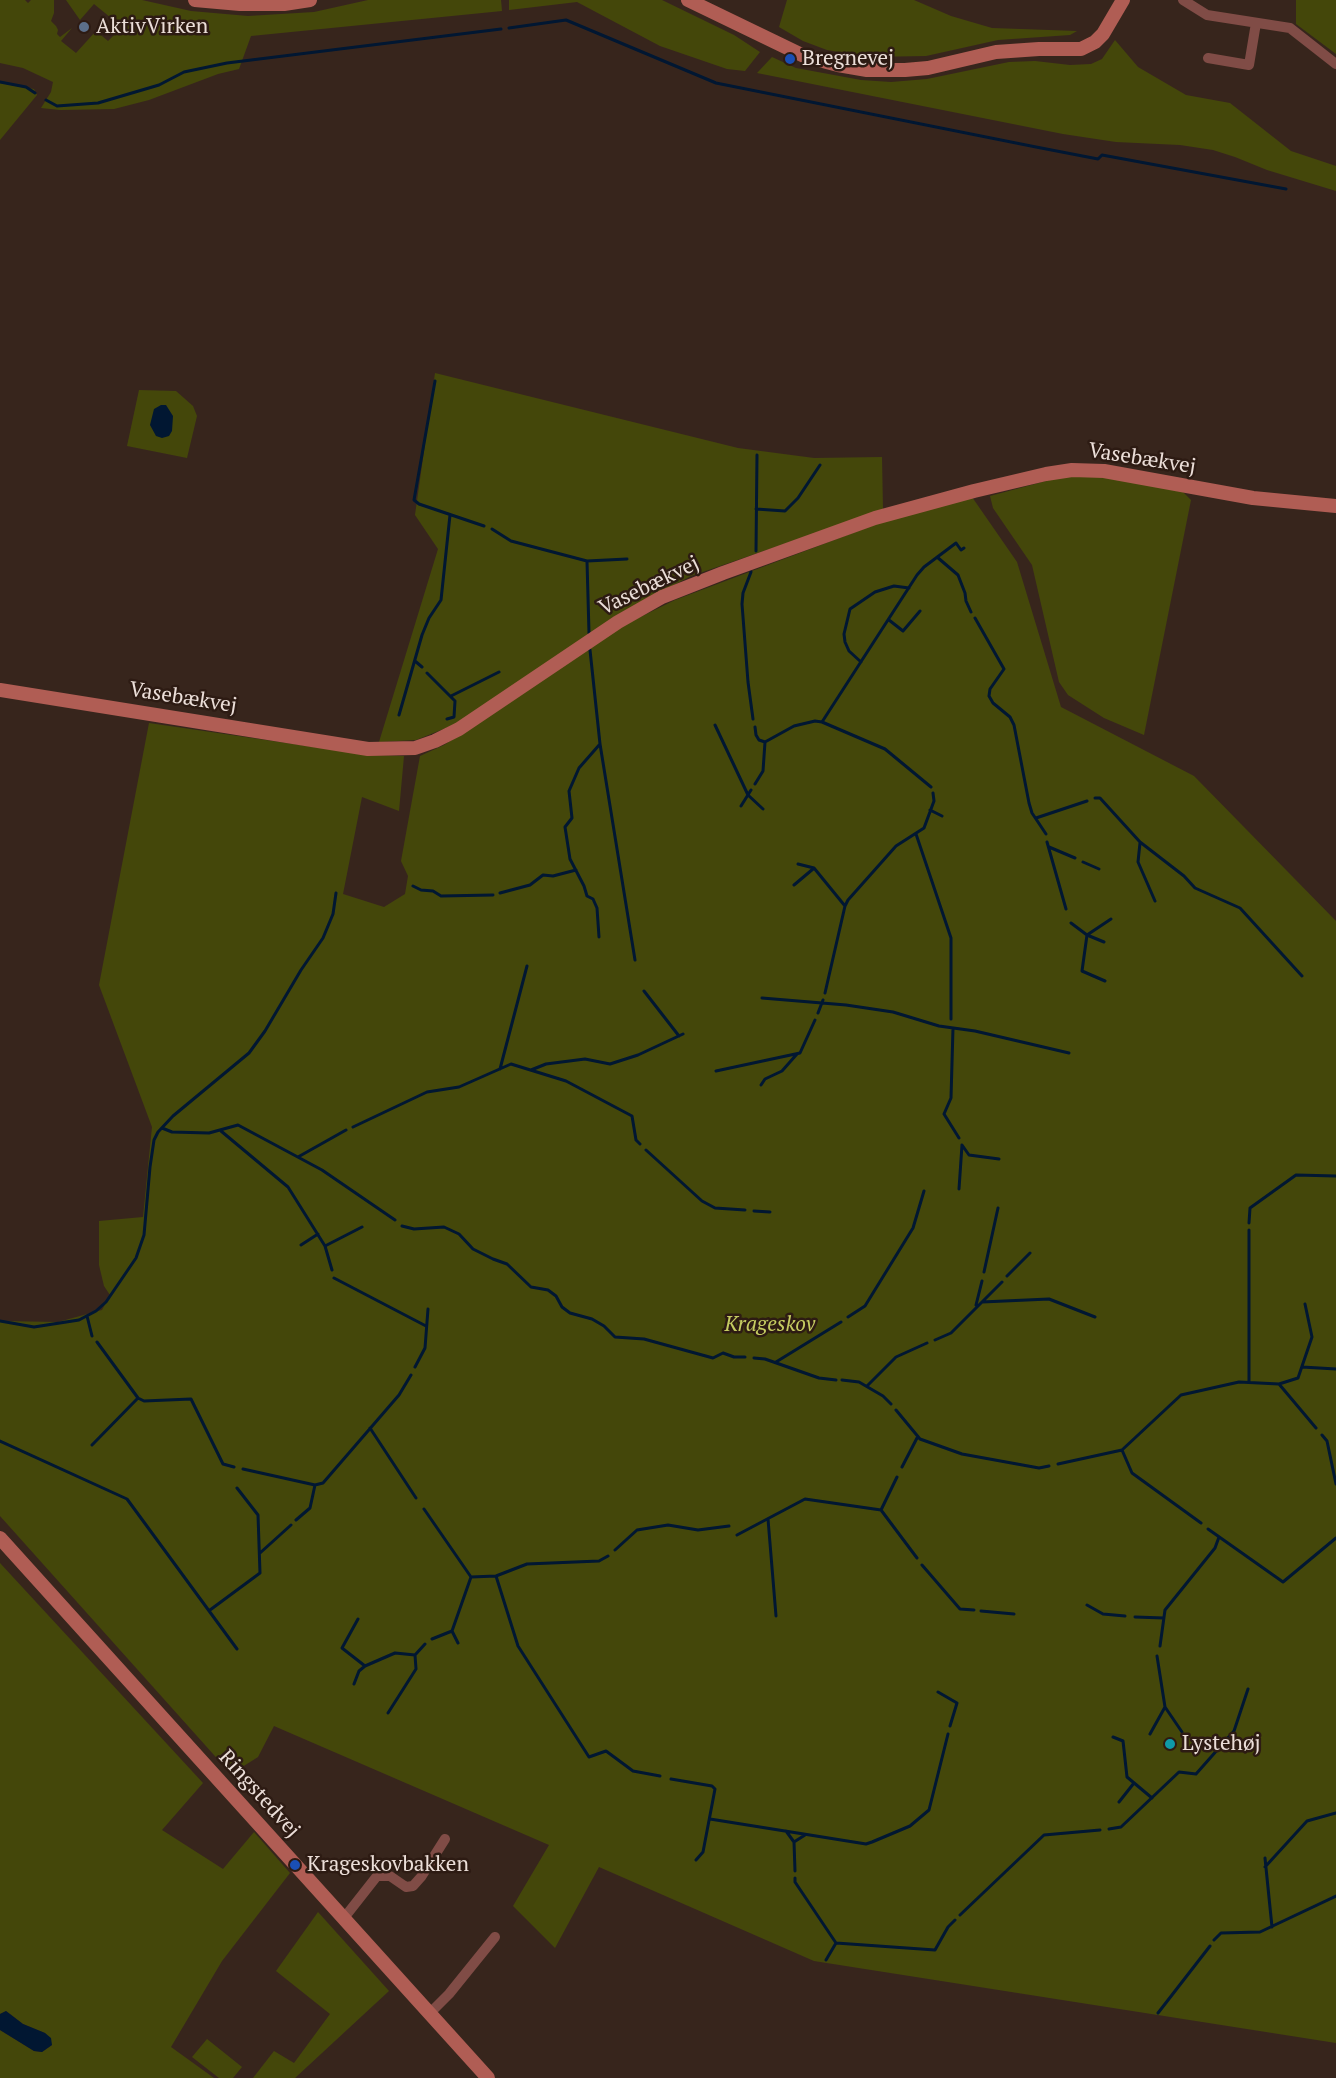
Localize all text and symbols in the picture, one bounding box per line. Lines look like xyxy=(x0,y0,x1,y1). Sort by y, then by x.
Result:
place label: AktivVirken xyxy=(96,14,208,40)
marker: AktivVirken xyxy=(77,20,91,34)
place label: Bregnevej xyxy=(802,46,894,72)
marker: Bregnevej xyxy=(783,52,797,66)
street label: Vasebækvej xyxy=(1086,438,1198,480)
street label: Vasebækvej xyxy=(595,551,703,621)
street label: Vasebækvej xyxy=(127,677,239,719)
park label: Krageskov xyxy=(725,1312,815,1338)
place label: Lystehøj xyxy=(1182,1731,1261,1757)
marker: Lystehøj xyxy=(1163,1737,1177,1751)
street label: Ringstedvej xyxy=(213,1745,305,1843)
place label: Krageskovbakken xyxy=(307,1852,469,1878)
marker: Krageskovbakken xyxy=(288,1858,302,1872)

